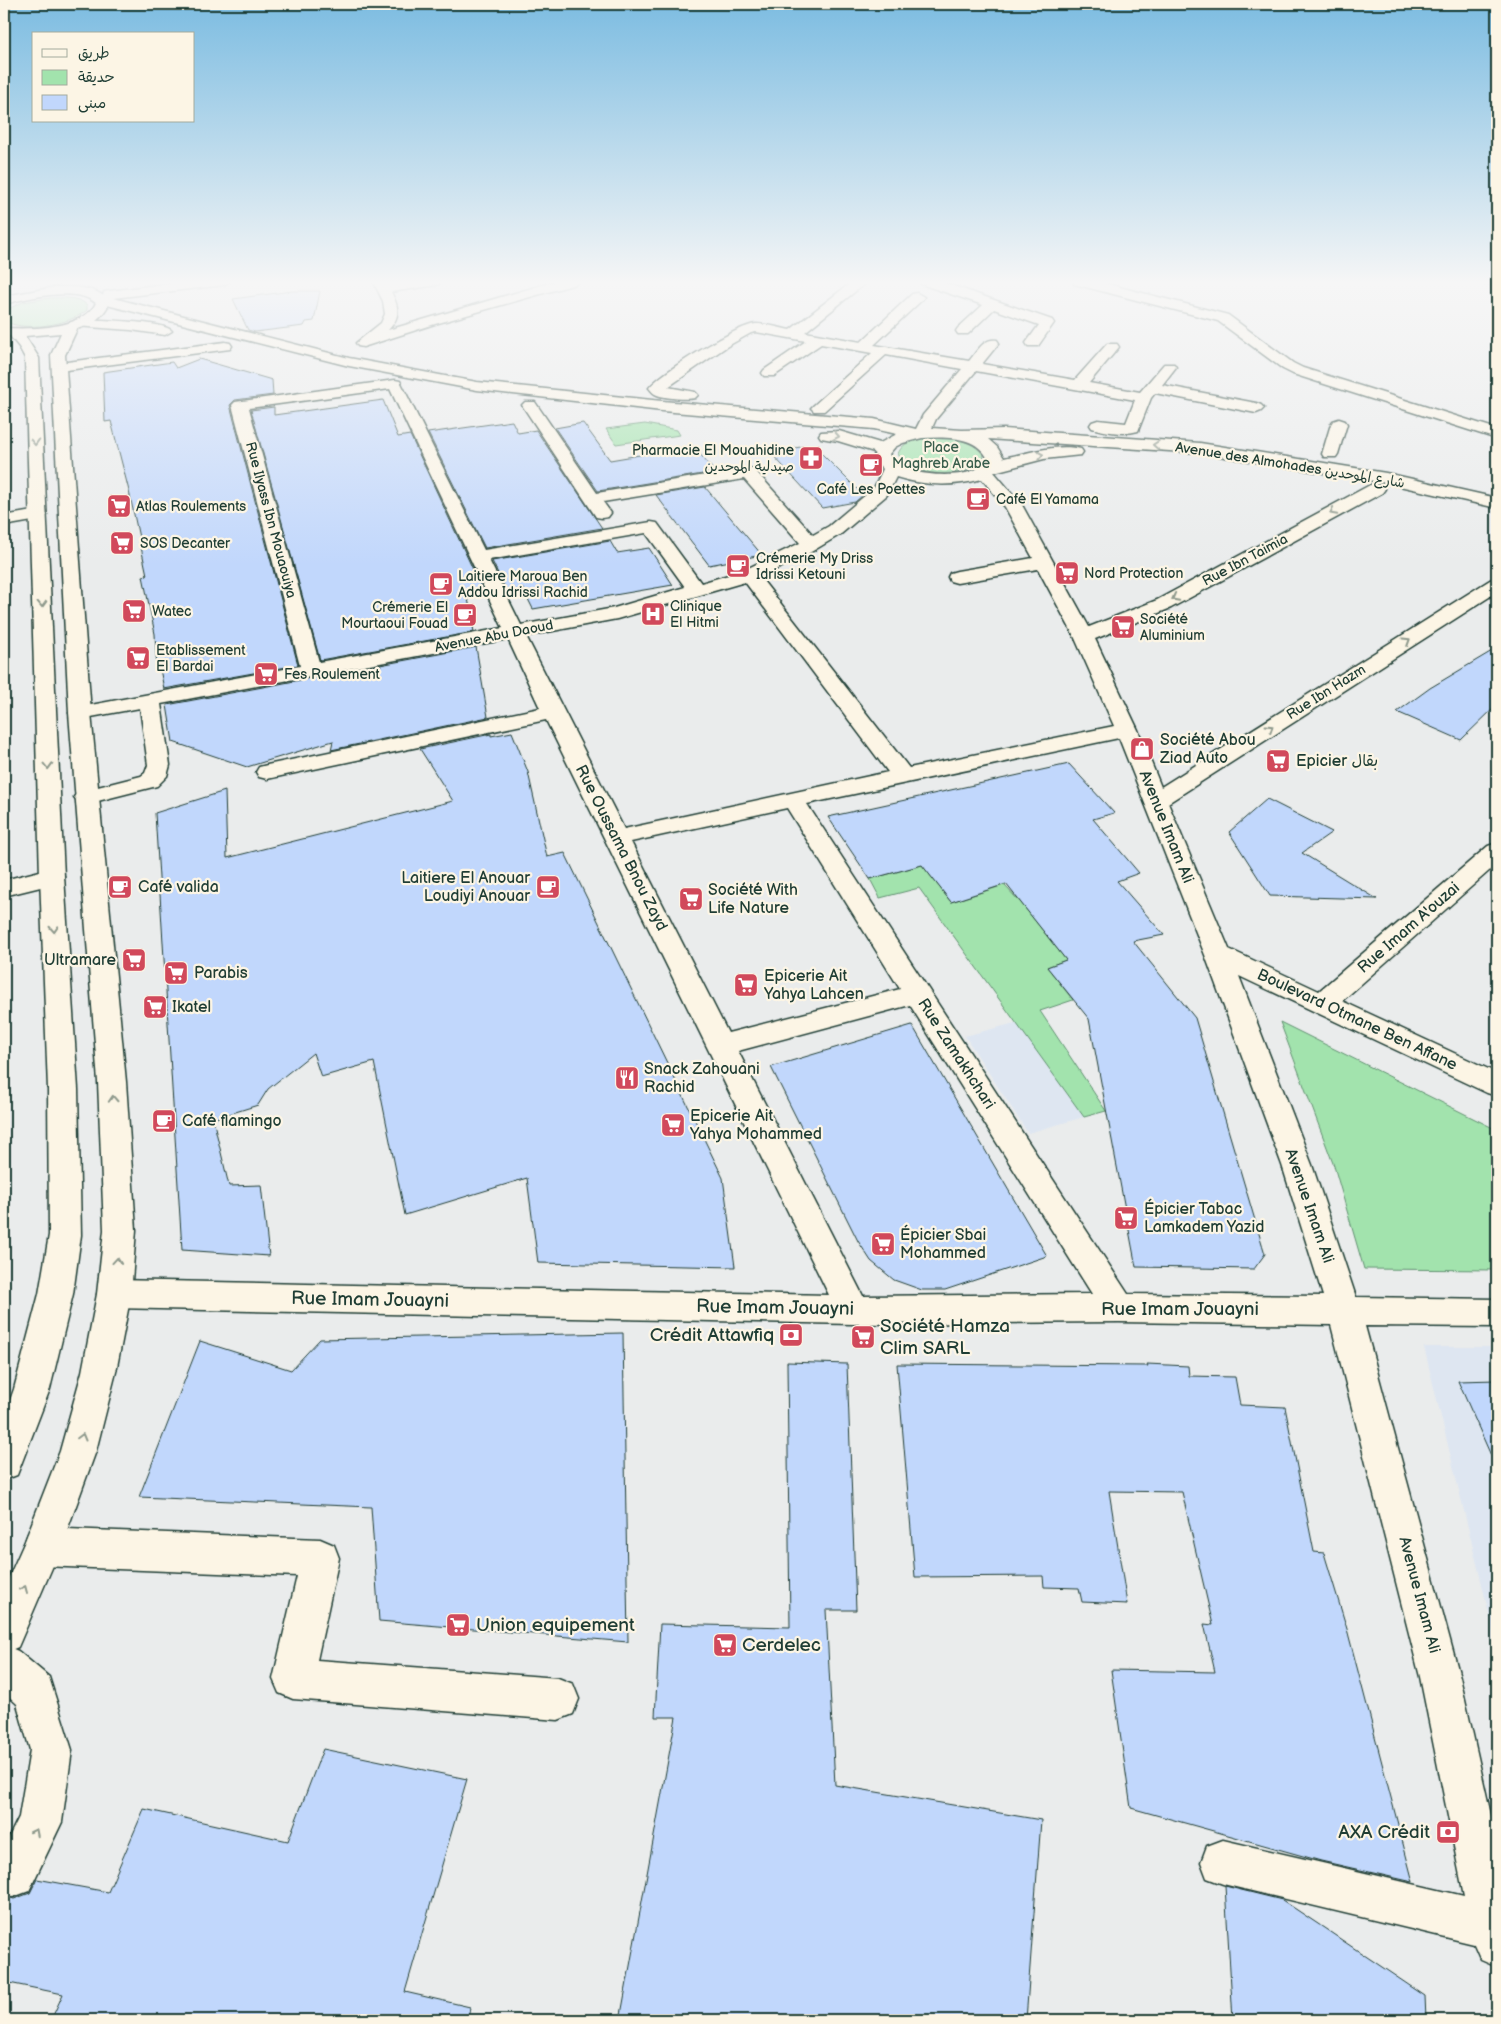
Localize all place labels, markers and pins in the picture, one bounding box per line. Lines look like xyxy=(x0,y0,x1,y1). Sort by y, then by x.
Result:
place label: Pharmacie El Mouahidine صيدلية الموحدين xyxy=(632,442,794,475)
pharmacy icon: Pharmacie El Mouahidine صيدلية الموحدين xyxy=(798,445,824,471)
cafe icon: Café Les Poettes xyxy=(858,452,884,478)
place label: Café Les Poettes xyxy=(817,481,925,498)
cafe icon: Café El Yamama xyxy=(965,486,991,512)
place label: Café El Yamama xyxy=(996,491,1099,508)
supermarket icon: Atlas Roulements xyxy=(106,493,132,519)
place label: Atlas Roulements xyxy=(136,498,246,515)
supermarket icon: SOS Decanter xyxy=(109,530,135,556)
place label: SOS Decanter xyxy=(140,535,231,552)
place label: Crémerie My Driss Idrissi Ketouni xyxy=(756,550,873,583)
cafe icon: Crémerie My Driss Idrissi Ketouni xyxy=(725,553,751,579)
supermarket icon: Nord Protection xyxy=(1054,560,1080,586)
place label: Nord Protection xyxy=(1084,565,1184,582)
place label: Laitiere Maroua Ben Addou Idrissi Rachid xyxy=(458,568,588,601)
cafe icon: Laitiere Maroua Ben Addou Idrissi Rachid xyxy=(428,571,454,597)
supermarket icon: Watec xyxy=(121,598,147,624)
place label: Clinique El Hitmi xyxy=(670,598,722,631)
place label: Crémerie El Mourtaoui Fouad xyxy=(341,599,448,632)
hospital icon: Clinique El Hitmi xyxy=(640,601,666,627)
cafe icon: Crémerie El Mourtaoui Fouad xyxy=(452,602,478,628)
place label: Watec xyxy=(152,603,192,620)
place label: Société Aluminium xyxy=(1140,611,1205,644)
supermarket icon: Société Aluminium xyxy=(1110,614,1136,640)
place label: Etablissement El Bardai xyxy=(156,642,246,675)
supermarket icon: Etablissement El Bardai xyxy=(125,645,151,671)
supermarket icon: Fes Roulement xyxy=(253,661,279,687)
place label: Fes Roulement xyxy=(284,666,381,683)
place label: Société Abou Ziad Auto xyxy=(1159,731,1256,768)
shop icon: Société Abou Ziad Auto xyxy=(1129,736,1155,762)
supermarket icon: Epicier بقال xyxy=(1265,748,1291,774)
place label: Epicier بقال xyxy=(1296,752,1378,771)
place label: Laitiere El Anouar Loudiyi Anouar xyxy=(401,869,530,906)
cafe icon: Café valida xyxy=(107,874,133,900)
cafe icon: Laitiere El Anouar Loudiyi Anouar xyxy=(535,874,561,900)
place label: Café valida xyxy=(138,878,219,897)
place label: Société With Life Nature xyxy=(708,881,798,918)
supermarket icon: Société With Life Nature xyxy=(678,886,704,912)
supermarket icon: Ultramare xyxy=(121,947,147,973)
place label: Ultramare xyxy=(44,951,117,970)
supermarket icon: Parabis xyxy=(163,960,189,986)
place label: Parabis xyxy=(194,964,248,983)
place label: Epicerie Ait Yahya Lahcen xyxy=(763,967,864,1004)
supermarket icon: Epicerie Ait Yahya Lahcen xyxy=(733,972,759,998)
supermarket icon: Ikatel xyxy=(142,994,168,1020)
place label: Ikatel xyxy=(172,998,211,1017)
place label: Snack Zahouani Rachid xyxy=(644,1060,760,1097)
restaurant icon: Snack Zahouani Rachid xyxy=(614,1065,640,1091)
place label: Epicerie Ait Yahya Mohammed xyxy=(689,1107,822,1144)
cafe icon: Café flamingo xyxy=(151,1108,177,1134)
place label: Café flamingo xyxy=(182,1112,282,1131)
supermarket icon: Epicerie Ait Yahya Mohammed xyxy=(660,1112,686,1138)
place label: Épicier Tabac Lamkadem Yazid xyxy=(1144,1198,1264,1237)
supermarket icon: Épicier Tabac Lamkadem Yazid xyxy=(1113,1205,1139,1231)
place label: Épicier Sbai Mohammed xyxy=(900,1224,986,1263)
supermarket icon: Épicier Sbai Mohammed xyxy=(870,1231,896,1257)
place label: Société Hamza Clim SARL xyxy=(880,1315,1010,1360)
bank icon: Crédit Attawfiq xyxy=(778,1322,804,1348)
place label: Crédit Attawfiq xyxy=(650,1324,774,1347)
supermarket icon: Société Hamza Clim SARL xyxy=(850,1324,876,1350)
supermarket icon: Union equipement xyxy=(445,1612,471,1638)
place label: Union equipement xyxy=(476,1614,635,1637)
supermarket icon: Cerdelec xyxy=(712,1632,738,1658)
place label: Cerdelec xyxy=(742,1634,821,1657)
bank icon: AXA Crédit xyxy=(1435,1819,1461,1845)
place label: AXA Crédit xyxy=(1338,1821,1430,1844)

